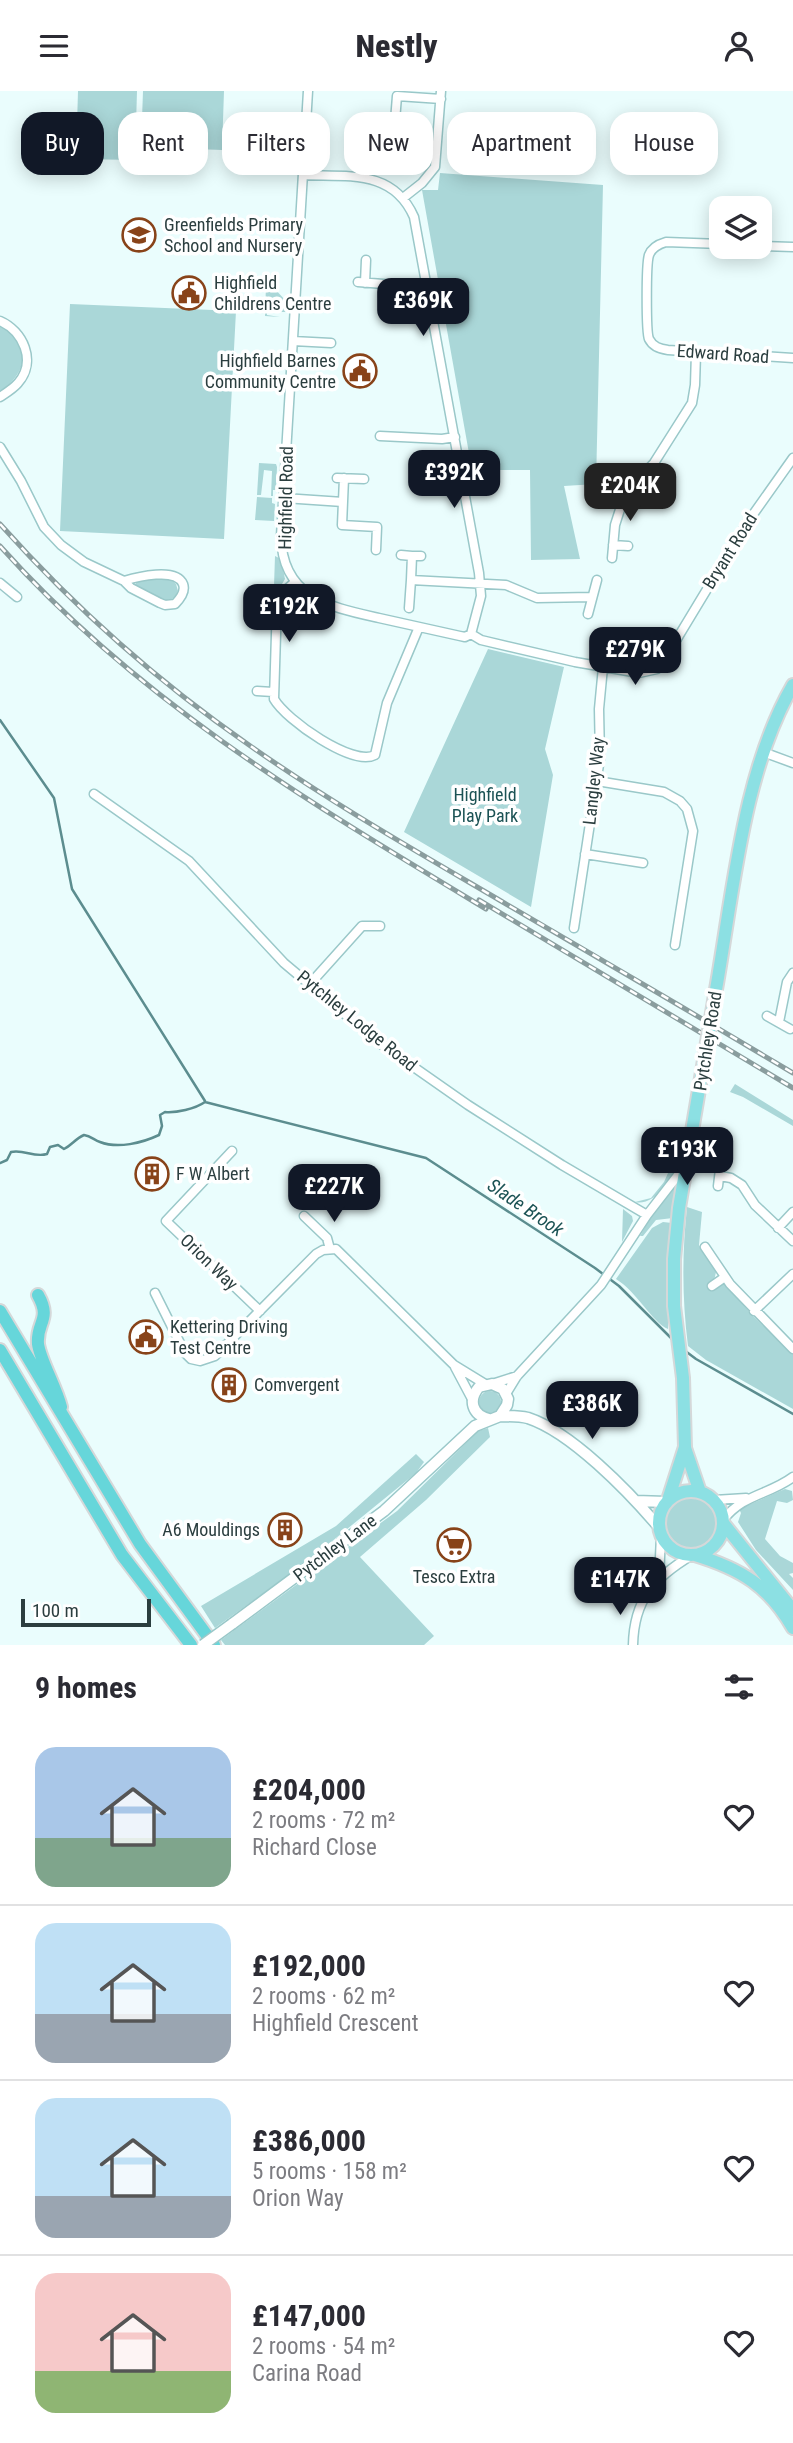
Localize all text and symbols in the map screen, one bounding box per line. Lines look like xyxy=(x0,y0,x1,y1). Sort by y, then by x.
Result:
icon: menu xyxy=(35,27,73,65)
text: Nestly xyxy=(355,27,438,65)
icon: person xyxy=(720,27,758,65)
chip: Buy xyxy=(21,112,104,175)
chip: Rent xyxy=(118,112,208,175)
chip: Filters xyxy=(222,112,330,175)
chip: New xyxy=(344,112,433,175)
chip: Apartment xyxy=(447,112,596,175)
chip: House xyxy=(610,112,718,175)
map controls xyxy=(709,196,772,259)
button: layers xyxy=(709,196,772,259)
place label: Greenfields Primary School and Nursery xyxy=(164,214,304,256)
school or university icon: Greenfields Primary School and Nursery xyxy=(120,216,158,254)
place label: Highfield Childrens Centre xyxy=(214,272,331,314)
public building icon: Highfield Childrens Centre xyxy=(170,274,208,312)
pin: £369K xyxy=(374,279,472,338)
text: £369K xyxy=(393,287,453,314)
street label: Edward Road xyxy=(676,340,770,367)
place label: Highfield Barnes Community Centre xyxy=(205,350,336,392)
public building icon: Highfield Barnes Community Centre xyxy=(341,352,379,390)
street label: Highfield Road xyxy=(274,446,297,550)
pin: £392K xyxy=(405,451,503,510)
text: £392K xyxy=(424,459,484,486)
pin: £204K xyxy=(581,463,679,523)
text: £204K xyxy=(600,472,660,499)
street label: Bryant Road xyxy=(698,509,761,593)
pin: £192K xyxy=(240,585,338,644)
text: £192K xyxy=(259,593,319,620)
pin: £279K xyxy=(586,627,684,687)
text: £279K xyxy=(605,636,665,663)
street label: Langley Way xyxy=(578,735,609,826)
park label: Highfield Play Park xyxy=(452,784,518,826)
street label: Pytchley Lodge Road xyxy=(293,966,421,1075)
street label: Pytchley Road xyxy=(689,990,726,1092)
pin: £193K xyxy=(638,1127,736,1187)
text: £193K xyxy=(657,1136,717,1163)
building icon: F W Albert xyxy=(133,1155,171,1193)
place label: F W Albert xyxy=(176,1163,250,1184)
pin: £227K xyxy=(285,1165,383,1224)
text: £227K xyxy=(304,1173,364,1200)
water label: Slade Brook xyxy=(483,1174,569,1242)
street label: Orion Way xyxy=(176,1229,243,1294)
place label: Kettering Driving Test Centre xyxy=(170,1316,288,1358)
public building icon: Kettering Driving Test Centre xyxy=(127,1318,165,1356)
building icon: Comvergent xyxy=(210,1366,248,1404)
place label: Comvergent xyxy=(254,1374,340,1395)
pin: £386K xyxy=(543,1381,641,1441)
text: £386K xyxy=(562,1390,622,1417)
street label: Pytchley Lane xyxy=(289,1510,380,1586)
building icon: A6 Mouldings xyxy=(266,1511,304,1549)
place label: A6 Mouldings xyxy=(162,1519,260,1540)
supermarket icon: Tesco Extra xyxy=(435,1526,473,1564)
pin: £147K xyxy=(571,1557,669,1617)
place label: Tesco Extra xyxy=(413,1566,495,1587)
text: £147K xyxy=(590,1566,650,1593)
scale bar xyxy=(21,1596,150,1628)
text: 100 m xyxy=(32,1599,79,1622)
icon: filters xyxy=(720,1668,758,1706)
text: 9 homes xyxy=(35,1670,137,1705)
text: £204,000 xyxy=(252,1772,366,1807)
icon: home xyxy=(91,1775,175,1859)
icon: heart xyxy=(720,1798,758,1836)
text: 2 rooms · 72 m² xyxy=(252,1807,395,1834)
text: Richard Close xyxy=(252,1834,377,1861)
text: £192,000 xyxy=(252,1948,366,1983)
icon: home xyxy=(91,1951,175,2035)
icon: heart xyxy=(720,1974,758,2012)
text: 2 rooms · 62 m² xyxy=(252,1983,395,2010)
text: Highfield Crescent xyxy=(252,2010,418,2037)
text: £386,000 xyxy=(252,2123,366,2158)
icon: home xyxy=(91,2126,175,2210)
icon: heart xyxy=(720,2149,758,2187)
text: 5 rooms · 158 m² xyxy=(252,2158,407,2185)
text: Orion Way xyxy=(252,2185,344,2212)
text: £147,000 xyxy=(252,2298,366,2333)
icon: home xyxy=(91,2301,175,2385)
icon: heart xyxy=(720,2324,758,2362)
text: 2 rooms · 54 m² xyxy=(252,2333,395,2360)
text: Carina Road xyxy=(252,2360,362,2387)

